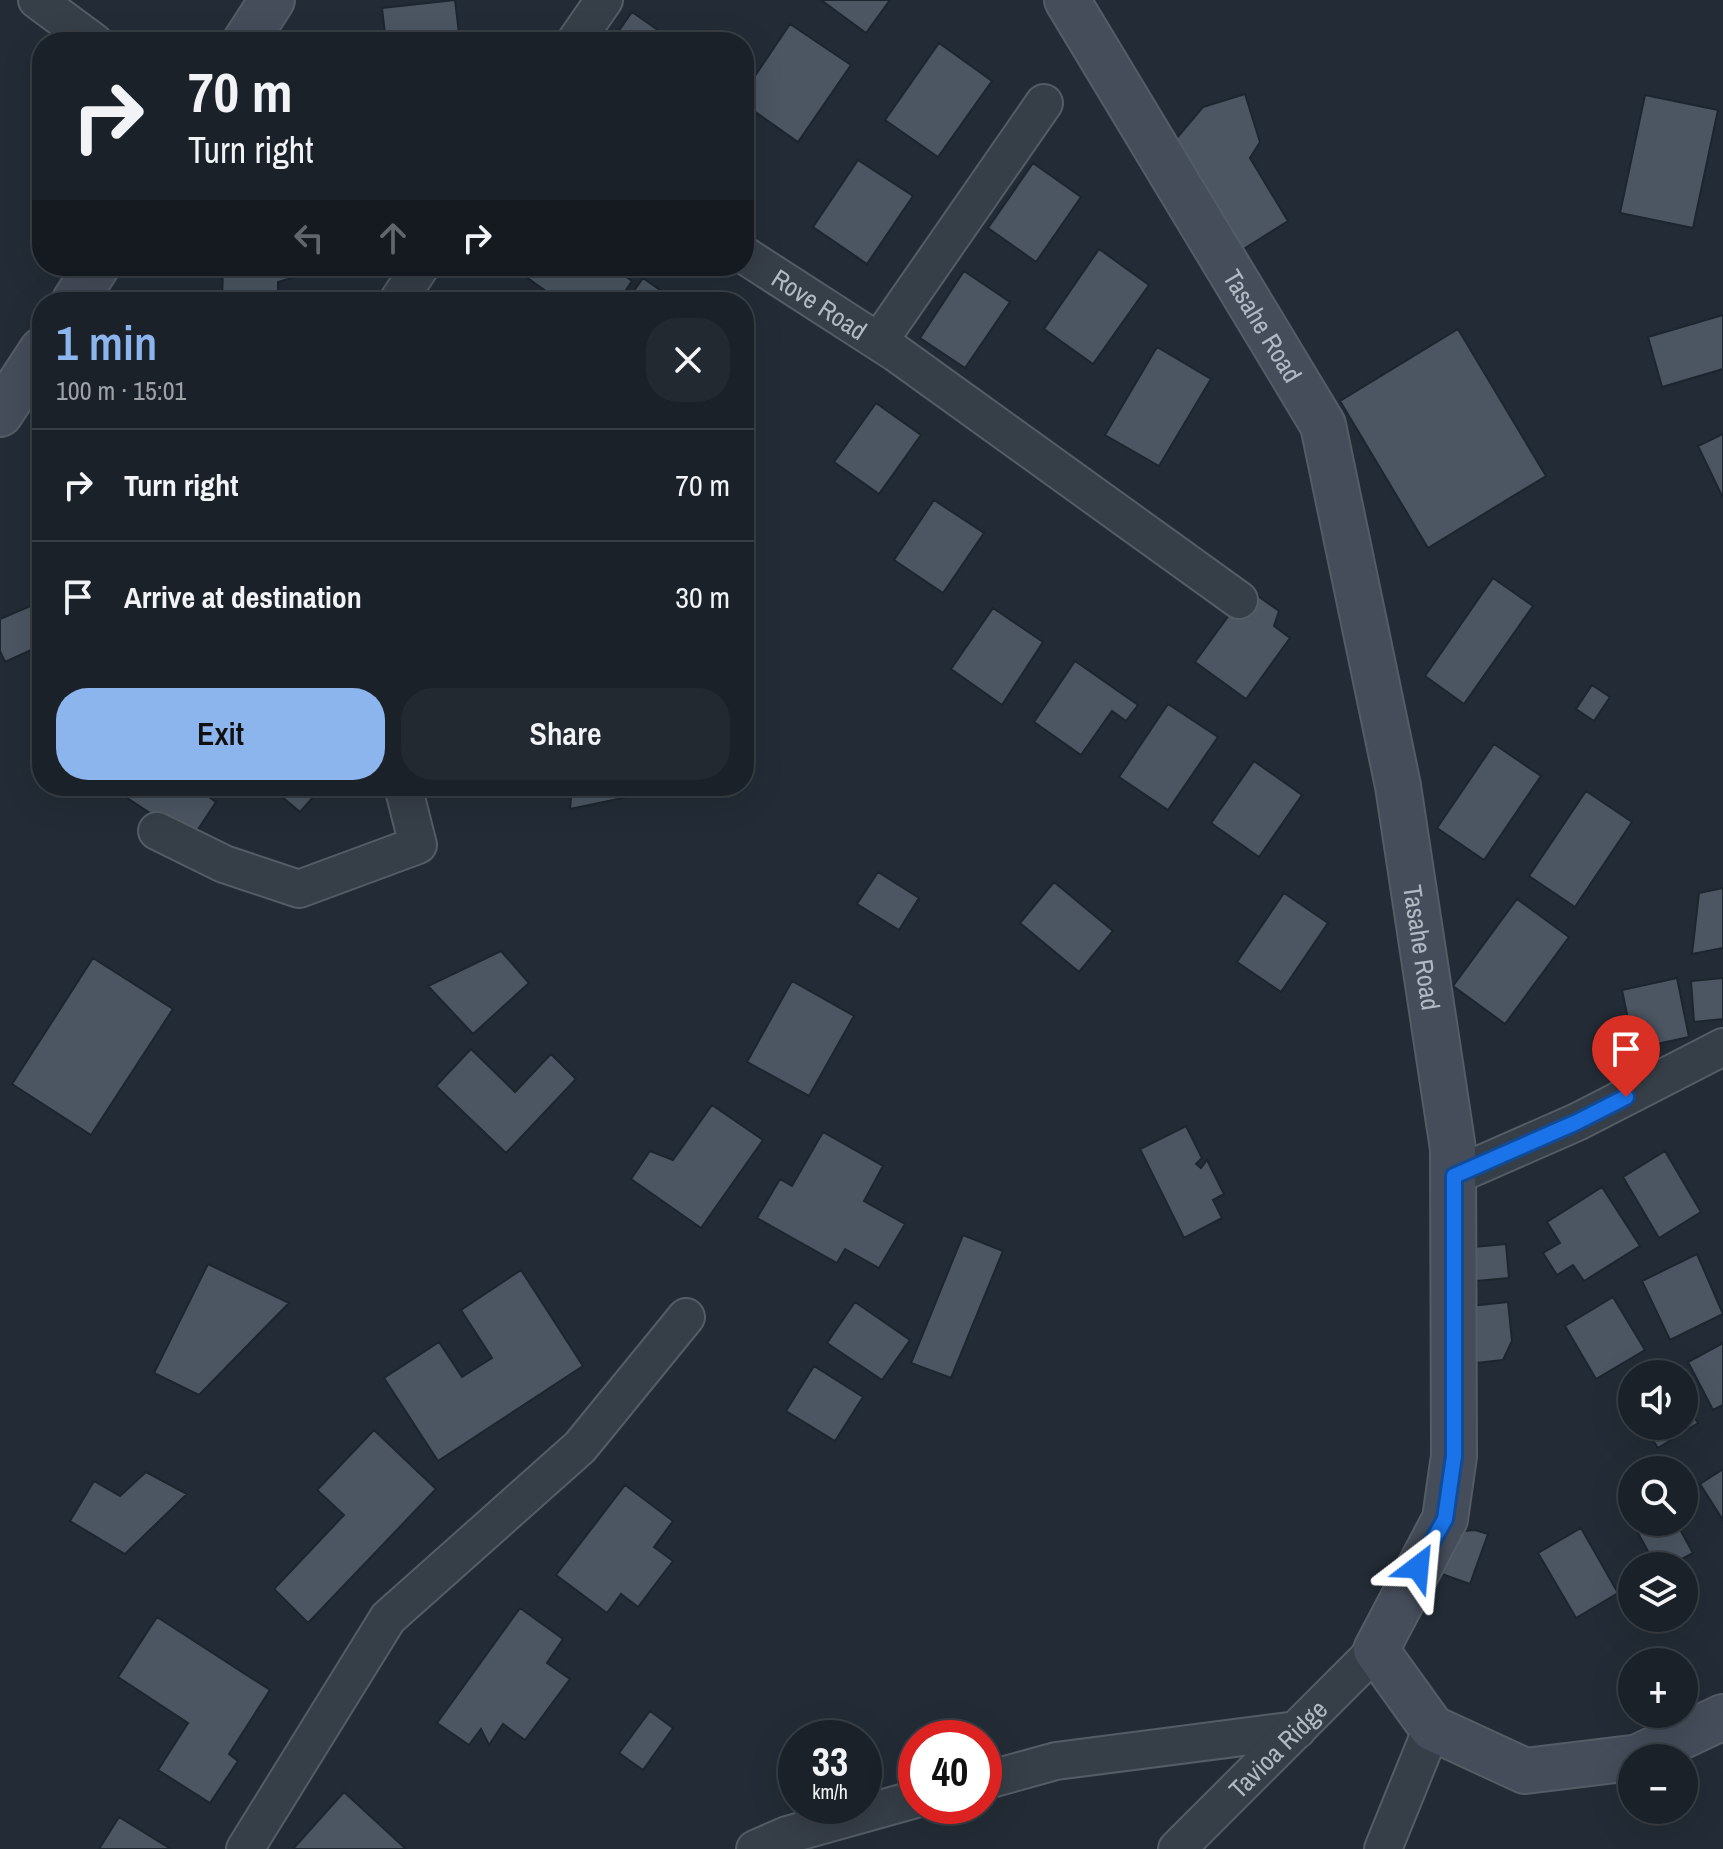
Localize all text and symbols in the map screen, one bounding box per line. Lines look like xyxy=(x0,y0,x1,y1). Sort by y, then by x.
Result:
text: 70 m xyxy=(188,54,293,129)
icon: right xyxy=(56,64,160,168)
text: Turn right xyxy=(188,126,313,174)
icon: left xyxy=(287,216,331,260)
icon: ahead xyxy=(371,216,415,260)
icon: right xyxy=(455,216,499,260)
street label: Rove Road xyxy=(765,260,874,347)
street label: Tasahe Road xyxy=(1216,262,1311,389)
text: 1 min xyxy=(56,310,157,375)
button: close xyxy=(646,318,730,402)
text: 100 m · 15:01 xyxy=(56,373,186,408)
icon: right xyxy=(56,463,100,507)
text: Turn right xyxy=(124,465,238,505)
text: 70 m xyxy=(675,465,730,505)
icon: arrive xyxy=(56,575,100,619)
text: Arrive at destination xyxy=(124,577,362,617)
text: 30 m xyxy=(675,577,730,617)
button: Exit xyxy=(56,688,385,780)
button: Share xyxy=(401,688,730,780)
street label: Tasahe Road xyxy=(1396,882,1449,1012)
pin xyxy=(1592,1015,1660,1097)
icon: arrive xyxy=(1604,1027,1648,1071)
map controls xyxy=(1618,1360,1698,1824)
button: sound xyxy=(1618,1360,1698,1440)
button: search xyxy=(1618,1456,1698,1536)
position arrow xyxy=(1376,1525,1460,1609)
button: layers xyxy=(1618,1552,1698,1632)
button: + xyxy=(1618,1648,1698,1728)
street label: Tavioa Ridge xyxy=(1220,1692,1334,1806)
speed limit sign: 40 xyxy=(898,1720,1002,1824)
text: 33 xyxy=(812,1735,848,1788)
button: − xyxy=(1618,1744,1698,1824)
text: km/h xyxy=(812,1778,848,1805)

